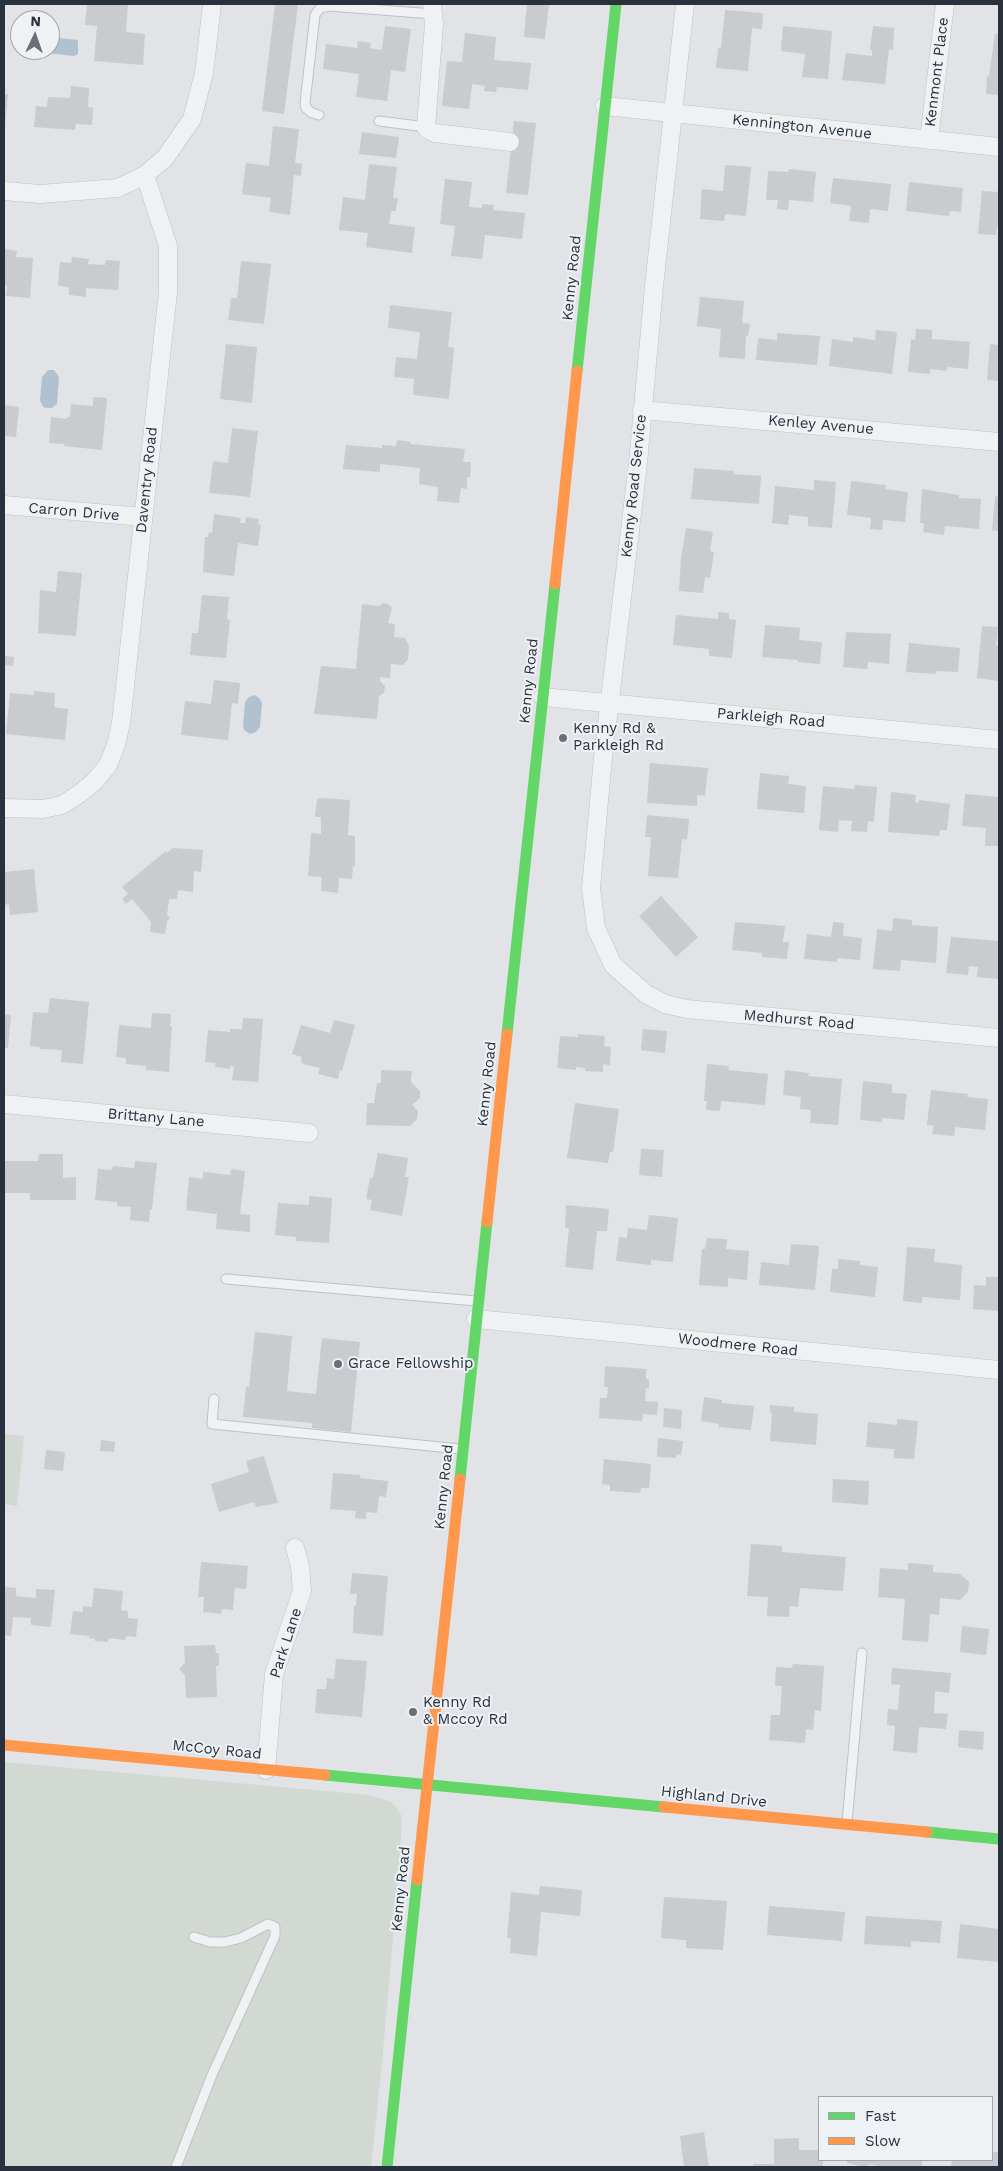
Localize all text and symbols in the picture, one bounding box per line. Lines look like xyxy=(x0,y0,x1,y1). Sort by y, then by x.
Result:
north arrow xyxy=(10,10,60,60)
text: N xyxy=(30,13,41,29)
street label: Kenmont Place xyxy=(921,16,953,128)
street label: Kennington Avenue xyxy=(731,111,873,143)
street label: Kenny Road xyxy=(559,234,585,322)
street label: Kenley Avenue xyxy=(767,411,875,439)
street label: Kenny Road Service xyxy=(618,413,650,559)
street label: Daventry Road xyxy=(132,426,162,534)
street label: Carron Drive xyxy=(28,499,120,525)
street label: Kenny Road xyxy=(516,637,542,725)
street label: Parkleigh Road xyxy=(716,704,826,732)
place label: Kenny Rd & Parkleigh Rd xyxy=(573,720,664,755)
marker: Kenny Rd & Parkleigh Rd xyxy=(557,732,569,744)
street label: Medhurst Road xyxy=(743,1006,855,1034)
street label: Kenny Road xyxy=(474,1040,500,1128)
street label: Brittany Lane xyxy=(107,1105,205,1131)
street label: Woodmere Road xyxy=(677,1330,799,1360)
place label: Grace Fellowship xyxy=(348,1355,473,1373)
marker: Grace Fellowship xyxy=(332,1358,344,1370)
street label: Kenny Road xyxy=(431,1443,457,1531)
street label: Park Lane xyxy=(266,1606,306,1680)
place label: Kenny Rd & Mccoy Rd xyxy=(423,1694,508,1729)
marker: Kenny Rd & Mccoy Rd xyxy=(407,1706,419,1718)
street label: McCoy Road xyxy=(172,1736,262,1764)
street label: Highland Drive xyxy=(660,1782,768,1812)
street label: Kenny Road xyxy=(388,1845,414,1933)
legend xyxy=(818,2096,993,2161)
text: Fast xyxy=(865,2107,896,2125)
text: Slow xyxy=(865,2132,901,2150)

